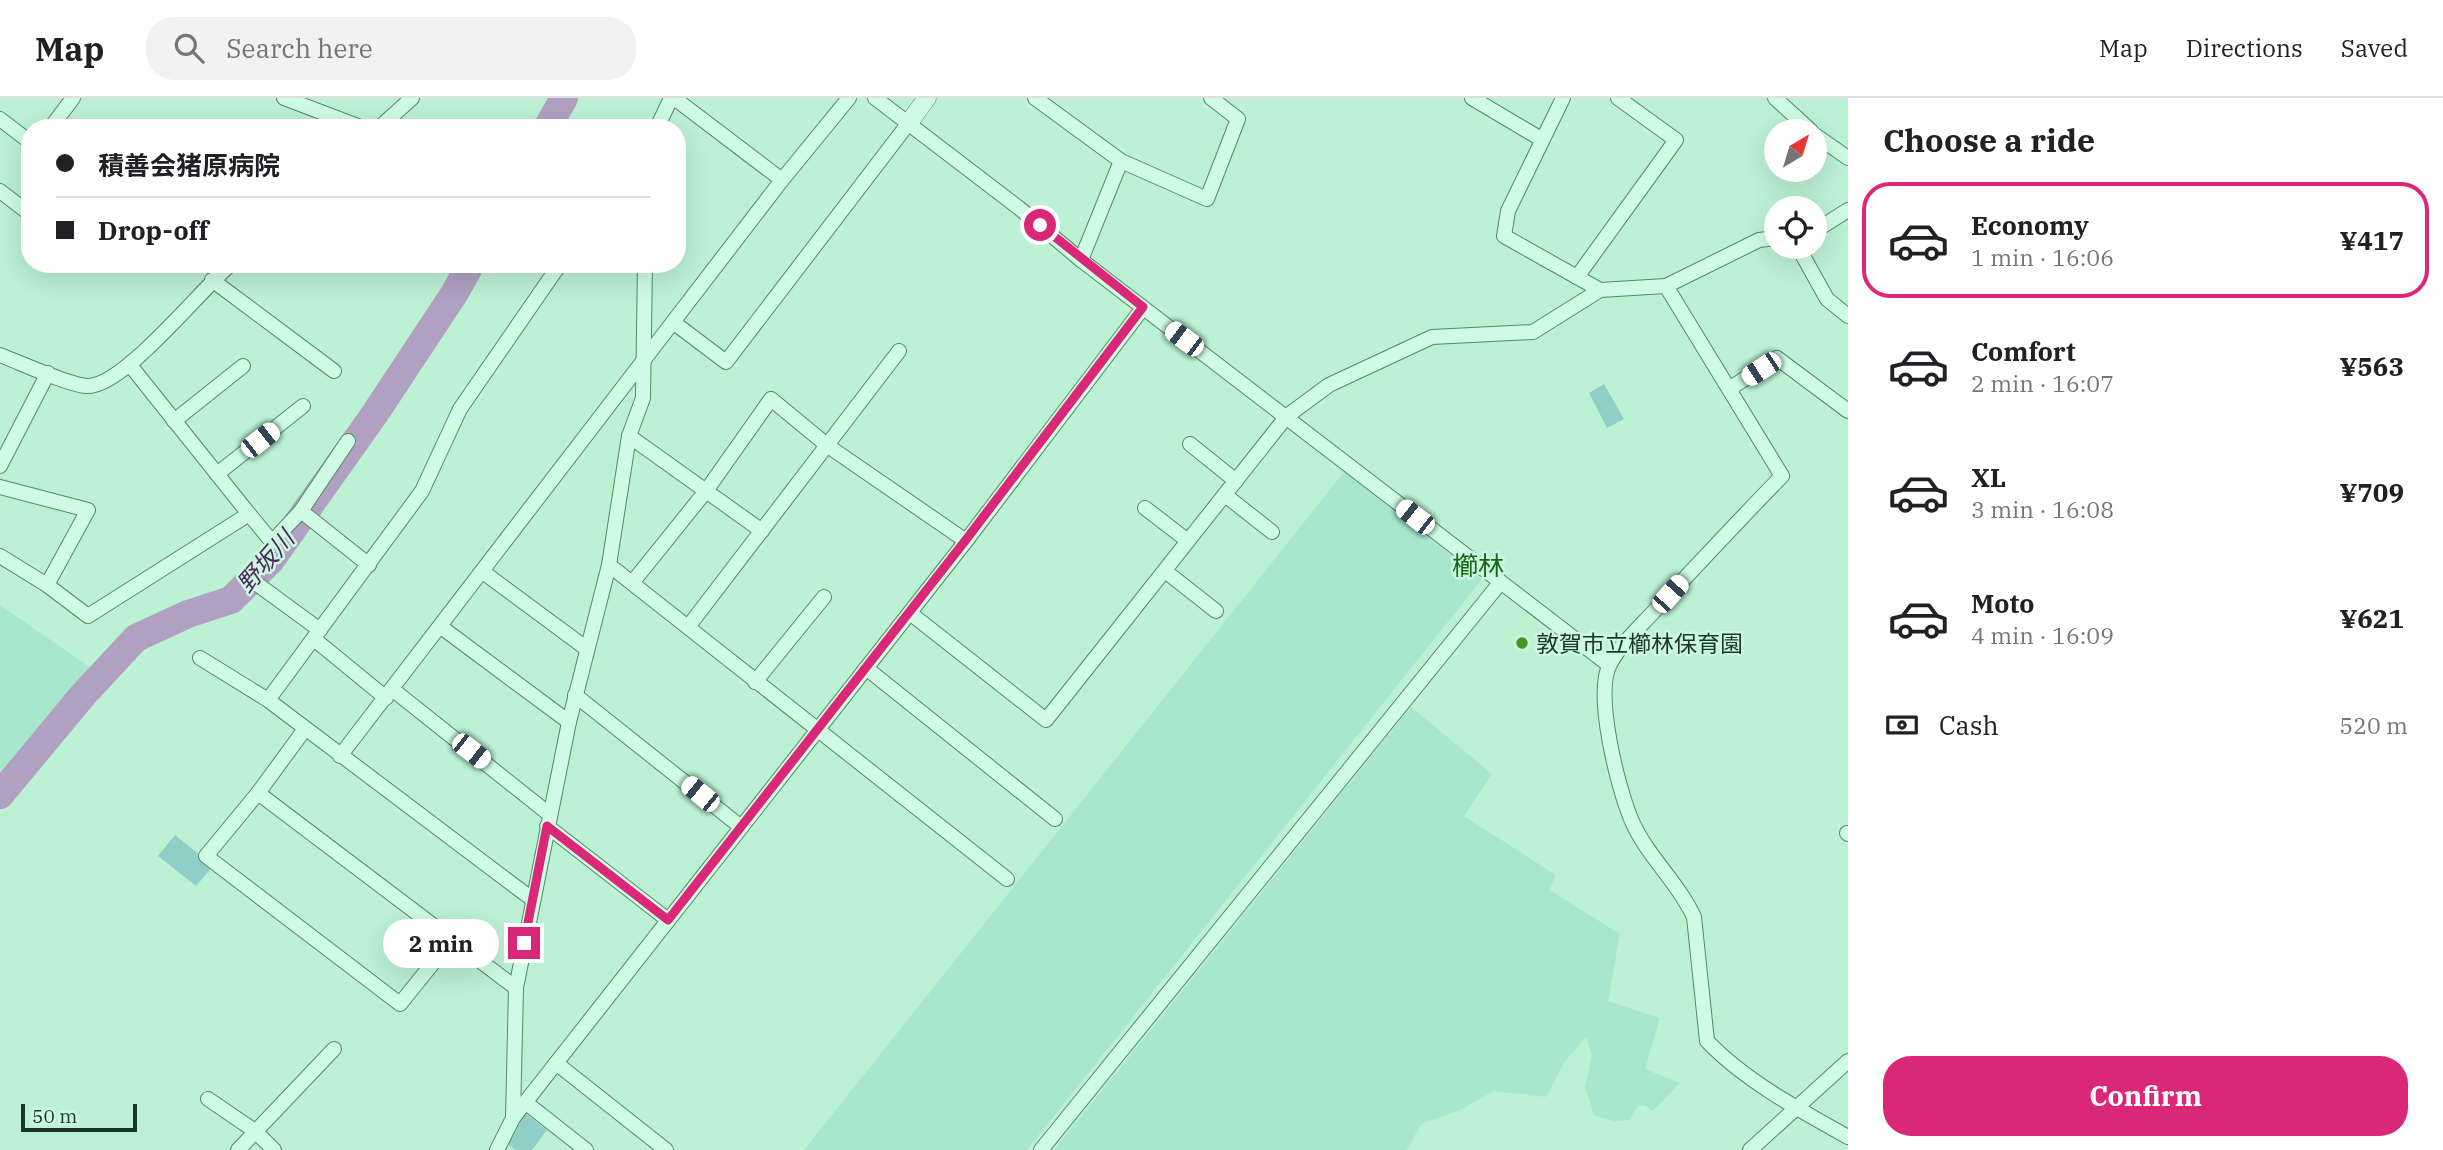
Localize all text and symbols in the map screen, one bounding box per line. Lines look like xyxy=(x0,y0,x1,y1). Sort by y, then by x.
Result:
search box xyxy=(146,17,636,80)
text: Map xyxy=(35,27,104,70)
icon: search xyxy=(170,29,208,67)
text: Search here xyxy=(226,31,373,65)
text: Map xyxy=(2099,32,2148,64)
text: Directions xyxy=(2186,32,2303,64)
text: Saved xyxy=(2341,32,2408,64)
north arrow xyxy=(1764,119,1827,182)
map controls xyxy=(1764,119,1827,259)
text: Choose a ride xyxy=(1883,119,2095,161)
text: 積善会猪原病院 xyxy=(98,148,280,182)
button: locate xyxy=(1764,196,1827,259)
text: Economy xyxy=(1971,208,2089,242)
route start xyxy=(1024,209,1056,241)
icon: car xyxy=(1887,209,1950,272)
text: Drop-off xyxy=(98,213,209,247)
text: ¥417 xyxy=(2339,223,2404,257)
text: 1 min · 16:06 xyxy=(1971,242,2114,272)
car xyxy=(1161,318,1208,360)
text: Comfort xyxy=(1971,334,2076,368)
icon: car xyxy=(1887,335,1950,398)
car xyxy=(1738,349,1785,389)
text: ¥563 xyxy=(2339,349,2404,383)
text: 2 min · 16:07 xyxy=(1971,368,2114,398)
car xyxy=(237,419,284,461)
text: XL xyxy=(1971,460,2006,494)
icon: car xyxy=(1887,461,1950,524)
text: ¥709 xyxy=(2339,475,2404,509)
text: 3 min · 16:08 xyxy=(1971,494,2114,524)
car xyxy=(1392,496,1439,538)
water label: 野坂川 xyxy=(229,521,303,599)
district label: 櫛林 xyxy=(1452,548,1504,582)
car xyxy=(1649,571,1692,617)
text: Moto xyxy=(1971,586,2034,620)
icon: car xyxy=(1887,587,1950,650)
text: ¥621 xyxy=(2339,601,2404,635)
text: 4 min · 16:09 xyxy=(1971,620,2114,650)
place label: 敦賀市立櫛林保育園 xyxy=(1536,628,1743,658)
marker: 敦賀市立櫛林保育園 xyxy=(1514,635,1530,651)
icon: cash xyxy=(1883,706,1921,744)
text: Cash xyxy=(1939,708,1999,742)
text: 520 m xyxy=(2339,710,2408,740)
car xyxy=(448,730,495,772)
car xyxy=(678,773,723,815)
callout: 2 min xyxy=(384,918,500,968)
route end xyxy=(508,927,540,959)
text: 2 min xyxy=(409,928,473,958)
button: Confirm xyxy=(1883,1056,2408,1136)
scale bar xyxy=(21,1101,136,1133)
text: 50 m xyxy=(32,1104,77,1128)

